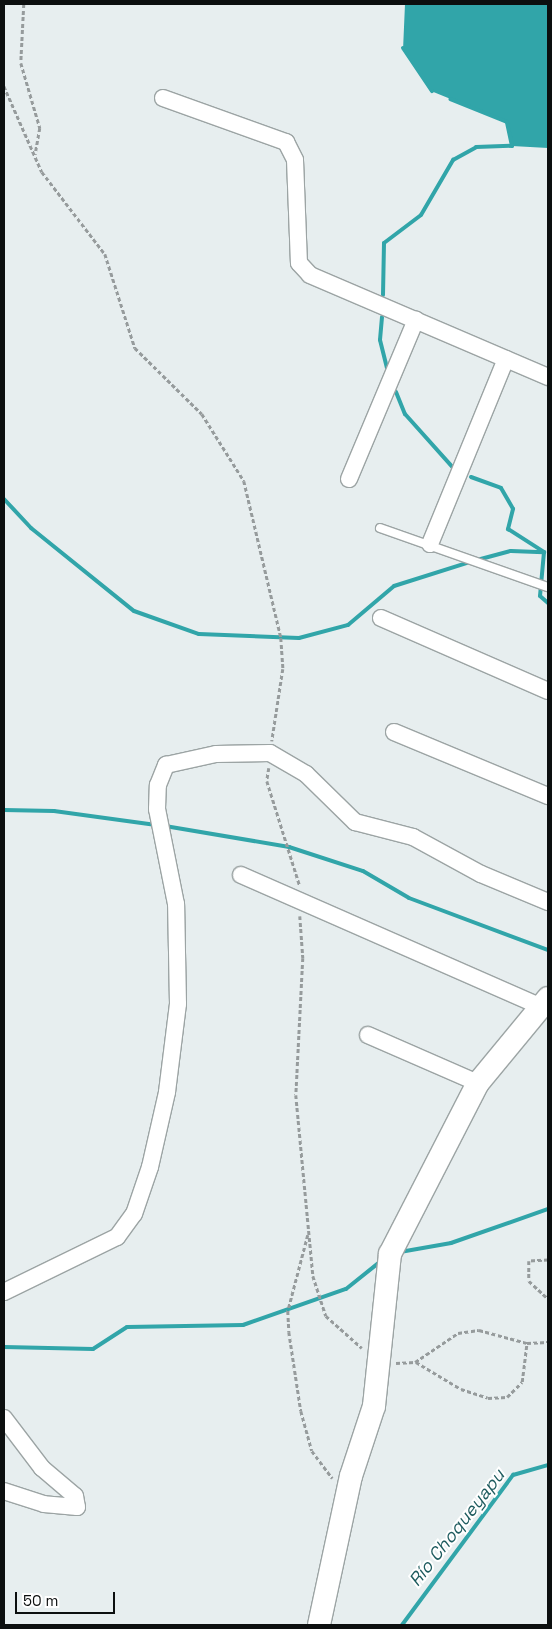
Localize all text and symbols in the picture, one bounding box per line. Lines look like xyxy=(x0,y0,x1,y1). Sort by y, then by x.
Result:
water label: Río Choqueyapu xyxy=(405,1465,509,1591)
scale bar xyxy=(18,1582,118,1614)
text: 50 m xyxy=(23,1591,58,1610)

